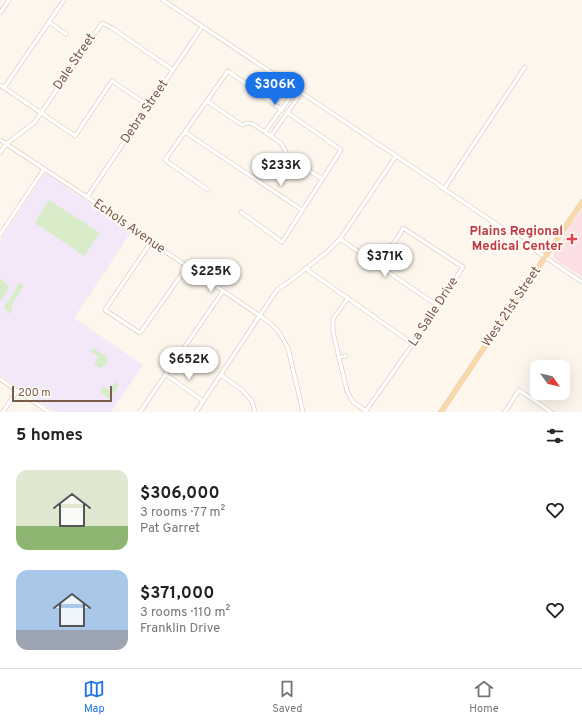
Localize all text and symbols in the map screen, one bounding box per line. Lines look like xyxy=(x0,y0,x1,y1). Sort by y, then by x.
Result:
street label: Dale Street xyxy=(50,31,100,93)
pin: $306K xyxy=(247,72,303,106)
street label: Debra Street xyxy=(118,77,172,147)
text: $306K xyxy=(254,77,296,93)
pin: $233K xyxy=(253,153,309,187)
text: $233K xyxy=(261,158,301,174)
street label: Echols Avenue xyxy=(90,196,168,258)
place label: Plains Regional Medical Center xyxy=(469,224,564,255)
marker: Plains Regional Medical Center xyxy=(566,233,578,245)
pin: $371K xyxy=(357,244,413,278)
text: $371K xyxy=(366,249,404,265)
pin: $225K xyxy=(183,259,239,293)
text: $225K xyxy=(191,264,231,280)
street label: West 21st Street xyxy=(479,264,545,350)
street label: La Salle Drive xyxy=(406,274,462,350)
pin: $652K xyxy=(161,347,217,381)
text: $652K xyxy=(169,352,209,368)
north arrow xyxy=(530,360,570,400)
map controls xyxy=(530,360,570,400)
scale bar xyxy=(12,384,112,403)
text: 200 m xyxy=(18,386,51,400)
text: 5 homes xyxy=(16,425,83,447)
icon: filters xyxy=(544,425,566,447)
text: $306,000 xyxy=(140,483,220,505)
icon: home xyxy=(48,486,96,534)
icon: heart xyxy=(544,499,566,521)
text: 3 rooms · 77 m² xyxy=(140,505,225,521)
text: Pat Garret xyxy=(140,521,200,537)
text: $371,000 xyxy=(140,583,214,605)
icon: home xyxy=(48,586,96,634)
icon: heart xyxy=(544,599,566,621)
text: 3 rooms · 110 m² xyxy=(140,605,230,621)
text: Franklin Drive xyxy=(140,621,220,637)
tab: Map xyxy=(83,678,105,716)
tab: Saved xyxy=(272,678,303,716)
tab: Home xyxy=(469,678,499,716)

